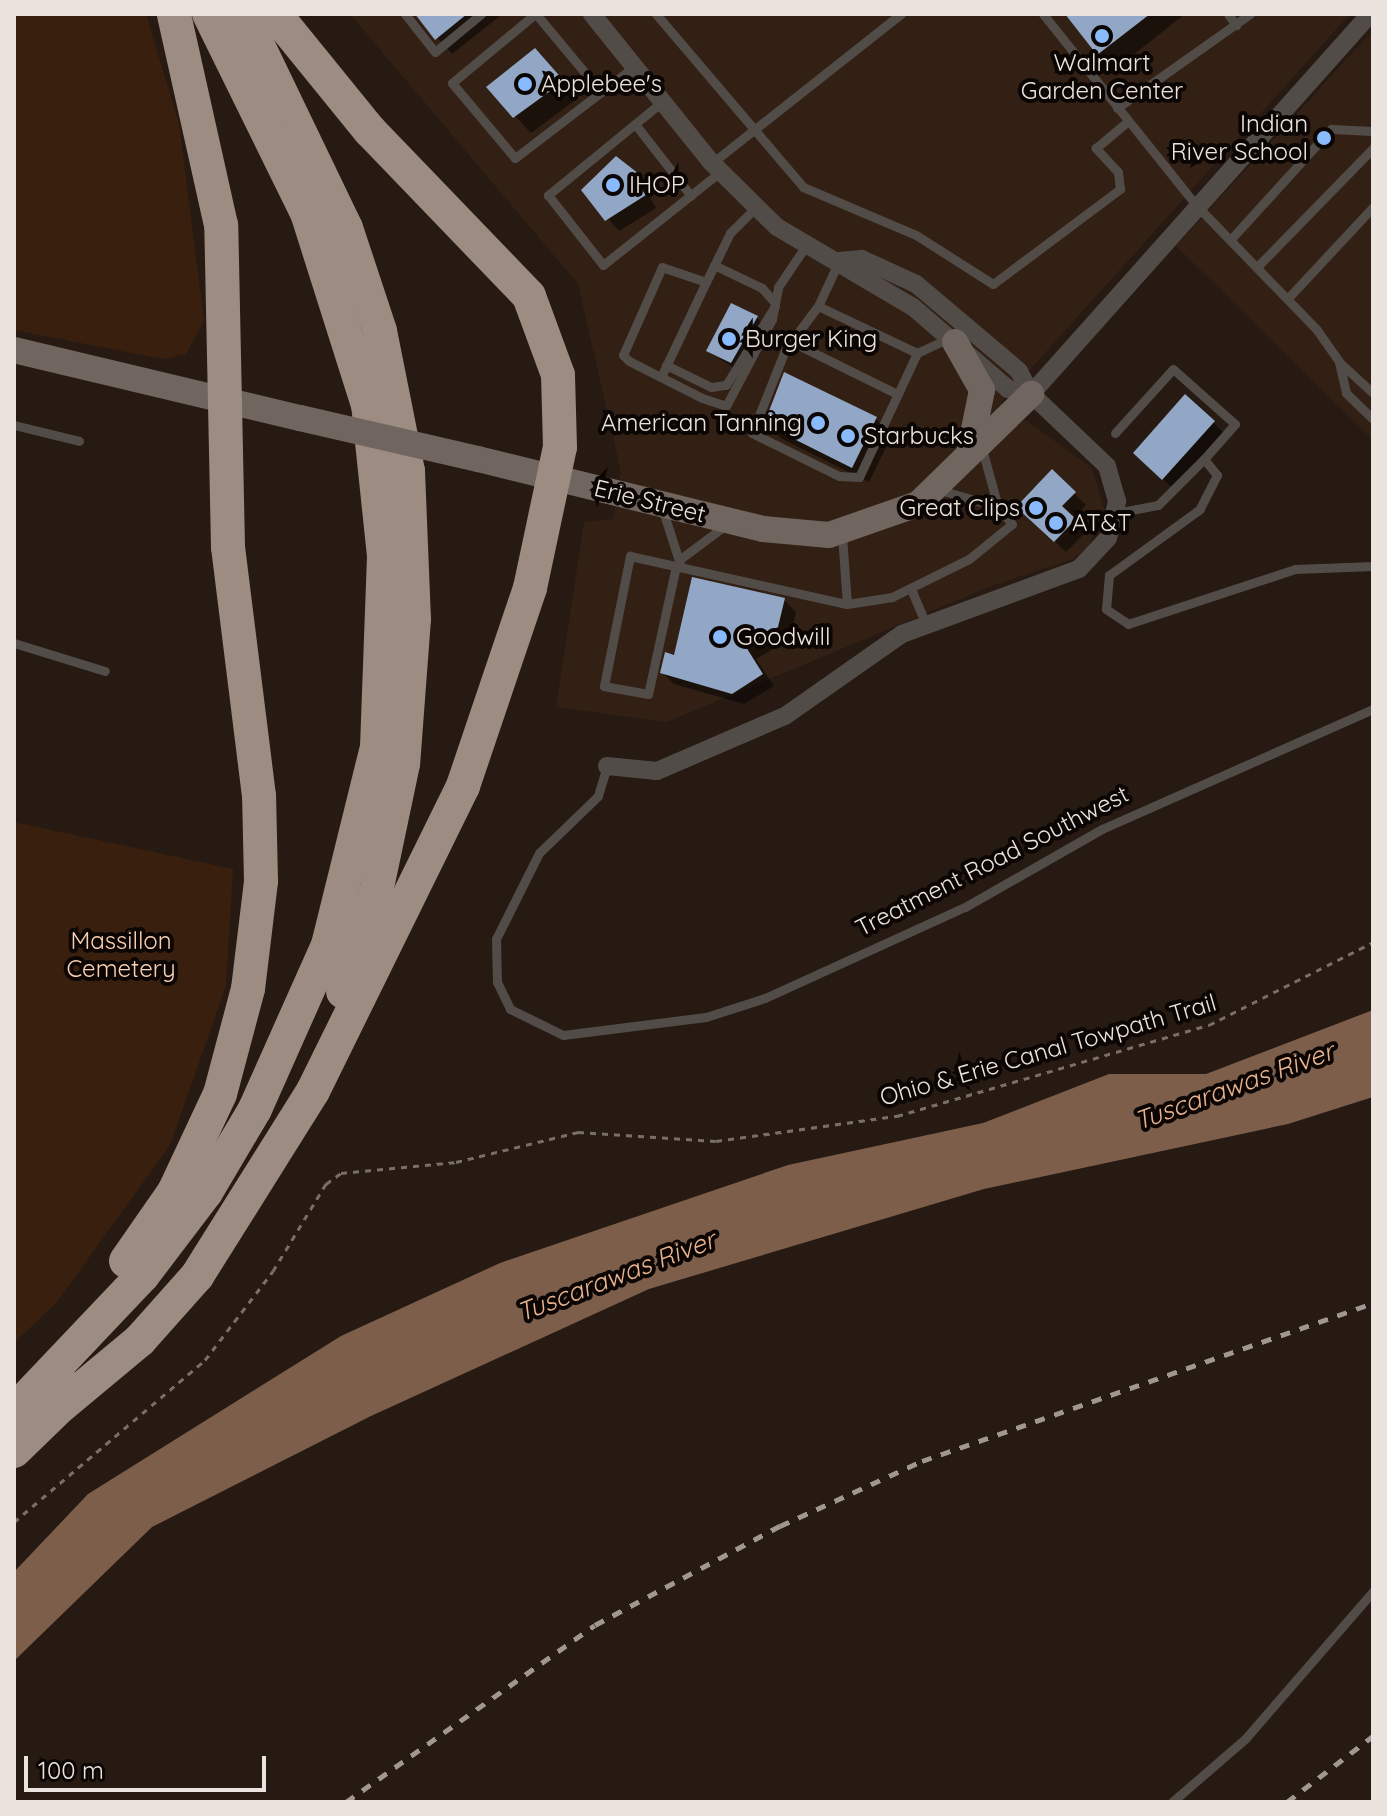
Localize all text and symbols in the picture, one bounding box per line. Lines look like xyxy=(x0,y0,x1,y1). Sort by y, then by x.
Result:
marker: Walmart Garden Center xyxy=(1093,27,1111,45)
place label: Walmart Garden Center xyxy=(1021,49,1183,105)
place label: Applebee's xyxy=(541,70,662,98)
marker: Applebee's xyxy=(516,75,534,93)
place label: Indian River School xyxy=(1171,110,1308,166)
marker: Indian River School xyxy=(1315,129,1333,147)
place label: IHOP xyxy=(629,171,685,199)
marker: IHOP xyxy=(604,176,622,194)
place label: Burger King xyxy=(745,325,877,353)
marker: Burger King xyxy=(720,330,738,348)
place label: American Tanning xyxy=(601,409,802,437)
marker: American Tanning xyxy=(809,414,827,432)
place label: Starbucks xyxy=(864,422,974,450)
marker: Starbucks xyxy=(839,427,857,445)
street label: Erie Street xyxy=(591,473,709,529)
place label: Great Clips xyxy=(900,494,1020,522)
marker: Great Clips xyxy=(1027,499,1045,517)
place label: AT&T xyxy=(1072,509,1132,537)
marker: AT&T xyxy=(1047,514,1065,532)
place label: Goodwill xyxy=(736,623,830,651)
marker: Goodwill xyxy=(711,628,729,646)
street label: Treatment Road Southwest xyxy=(851,779,1133,943)
park label: Massillon Cemetery xyxy=(66,927,176,983)
street label: Ohio & Erie Canal Towpath Trail xyxy=(876,988,1220,1112)
water label: Tuscarawas River xyxy=(1130,1035,1338,1137)
water label: Tuscarawas River xyxy=(512,1224,720,1328)
scale bar xyxy=(28,1740,270,1790)
text: 100 m xyxy=(38,1755,104,1785)

